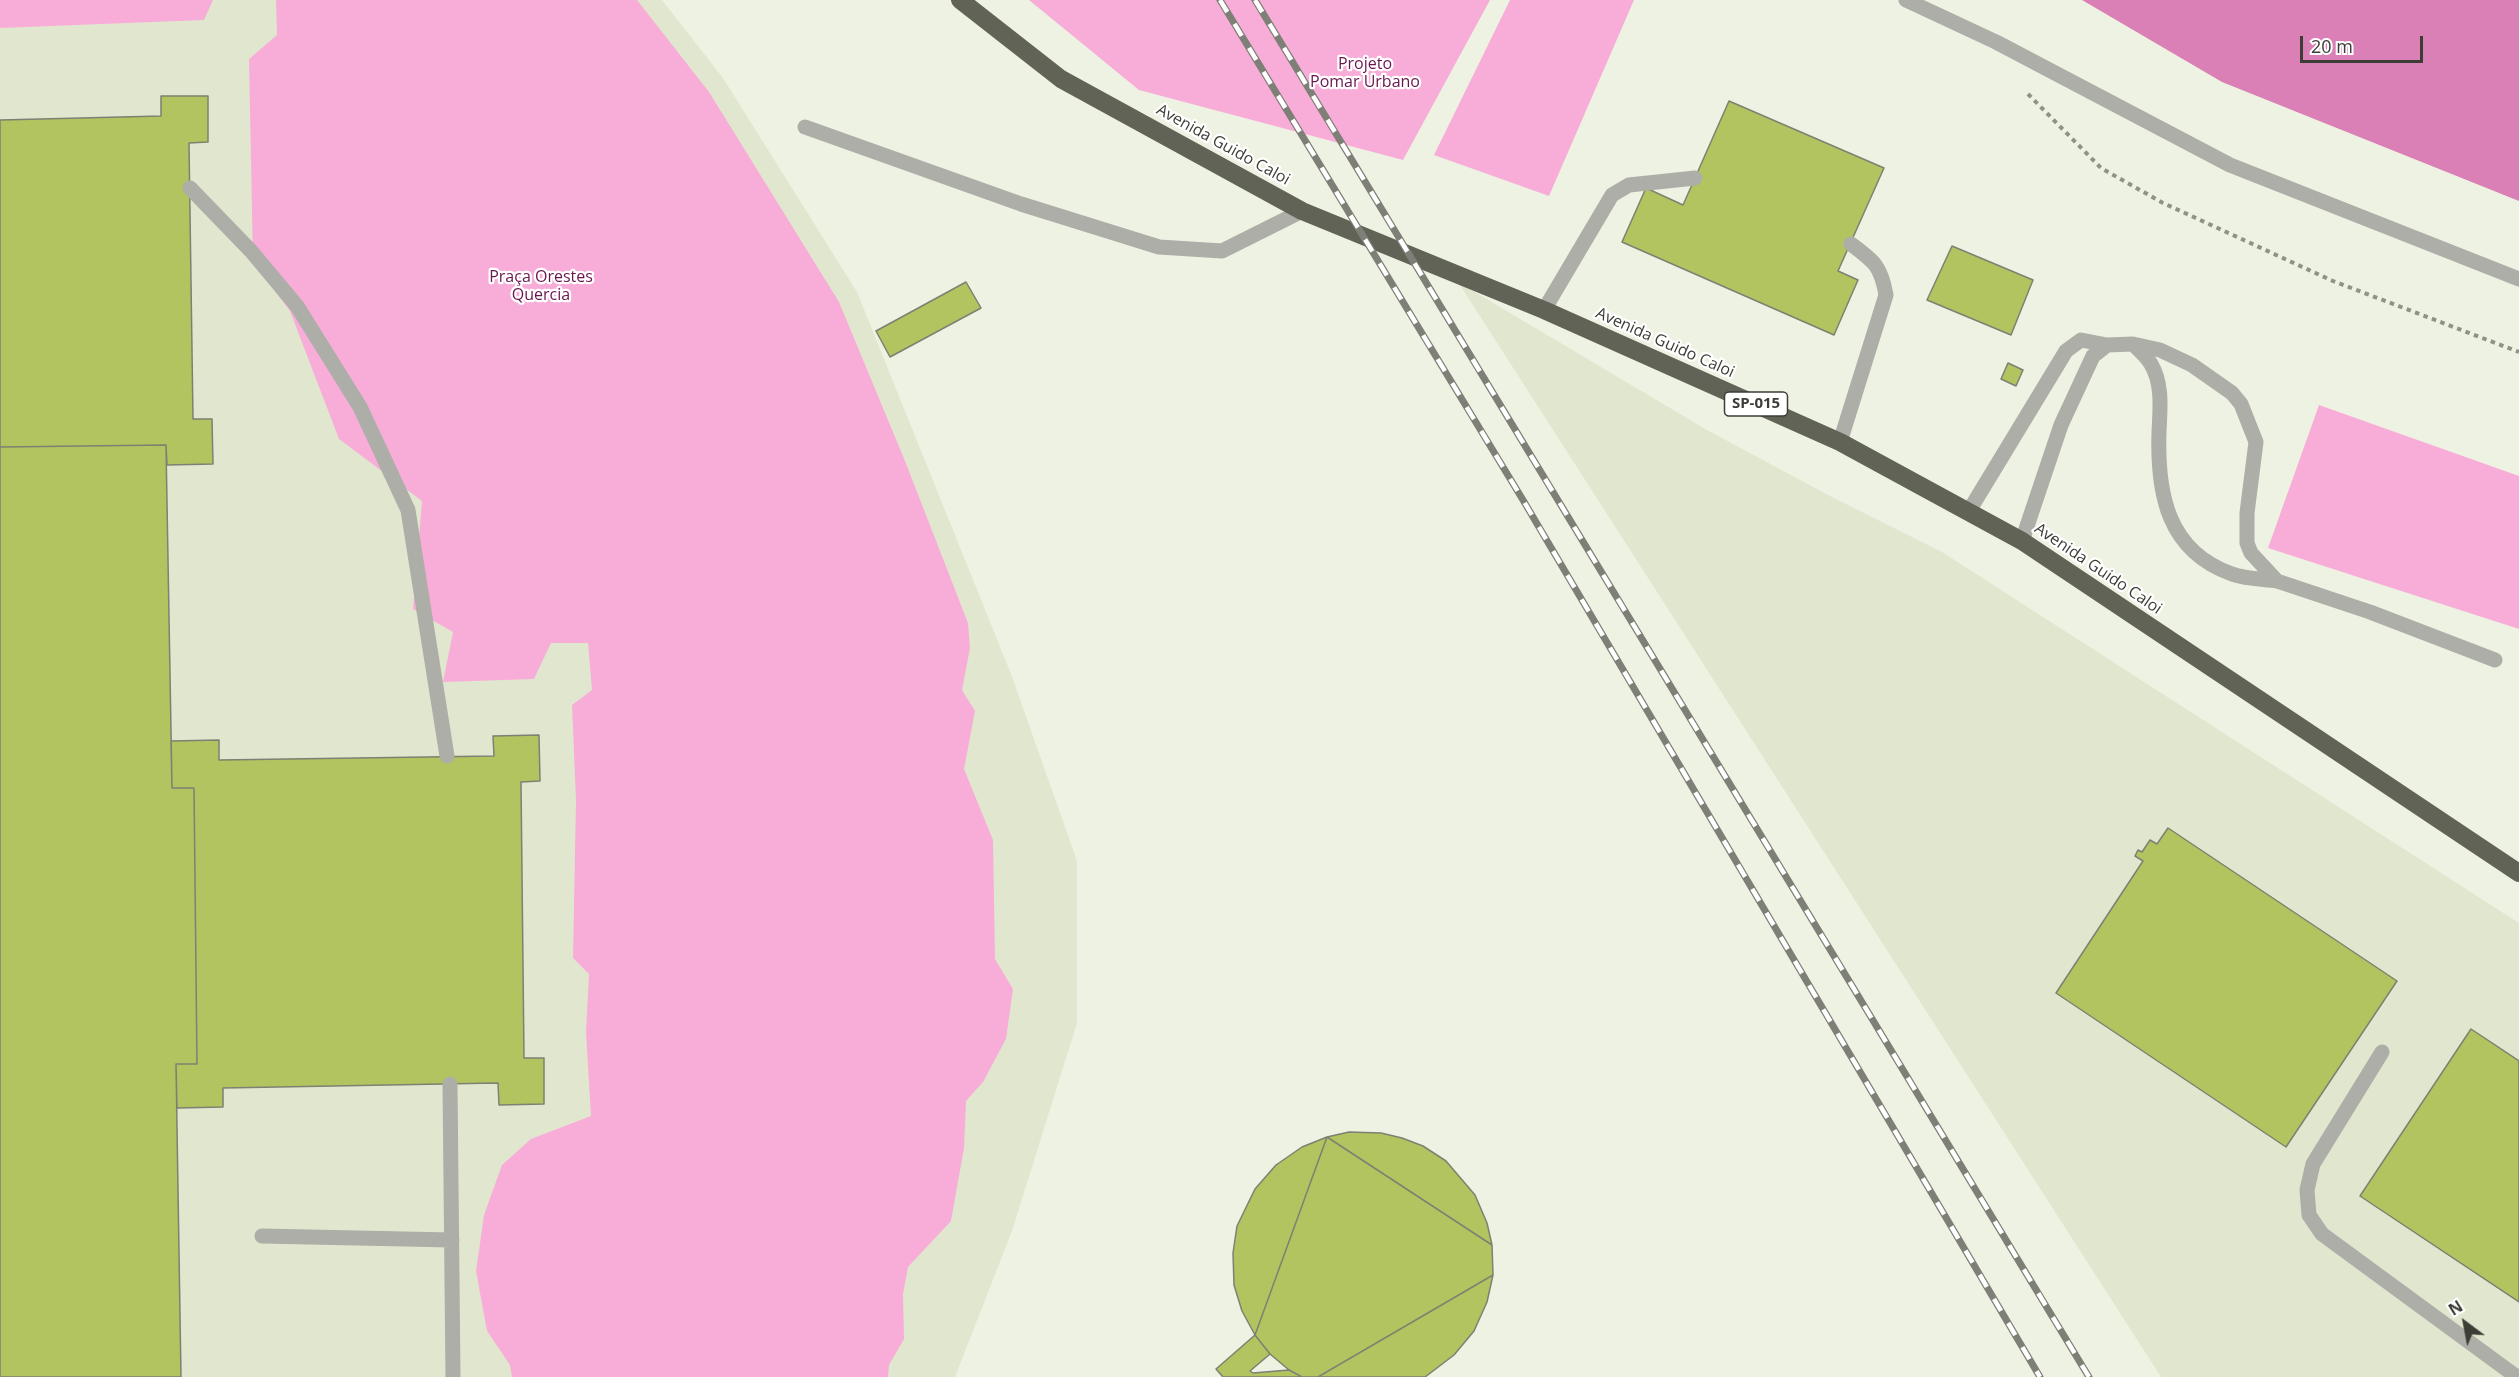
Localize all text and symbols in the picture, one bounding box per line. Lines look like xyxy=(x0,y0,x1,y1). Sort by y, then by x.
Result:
scale bar xyxy=(2303,24,2426,62)
text: 20 m xyxy=(2311,34,2353,58)
park label: Projeto Pomar Urbano xyxy=(1310,54,1420,92)
street label: Avenida Guido Caloi xyxy=(1153,100,1293,190)
park label: Praça Orestes Quercia xyxy=(489,267,593,305)
street label: Avenida Guido Caloi xyxy=(1593,304,1737,382)
road number: SP-015 xyxy=(1724,392,1788,416)
street label: Avenida Guido Caloi xyxy=(2031,519,2165,619)
north arrow xyxy=(2435,1293,2495,1353)
text: N xyxy=(2444,1295,2467,1321)

